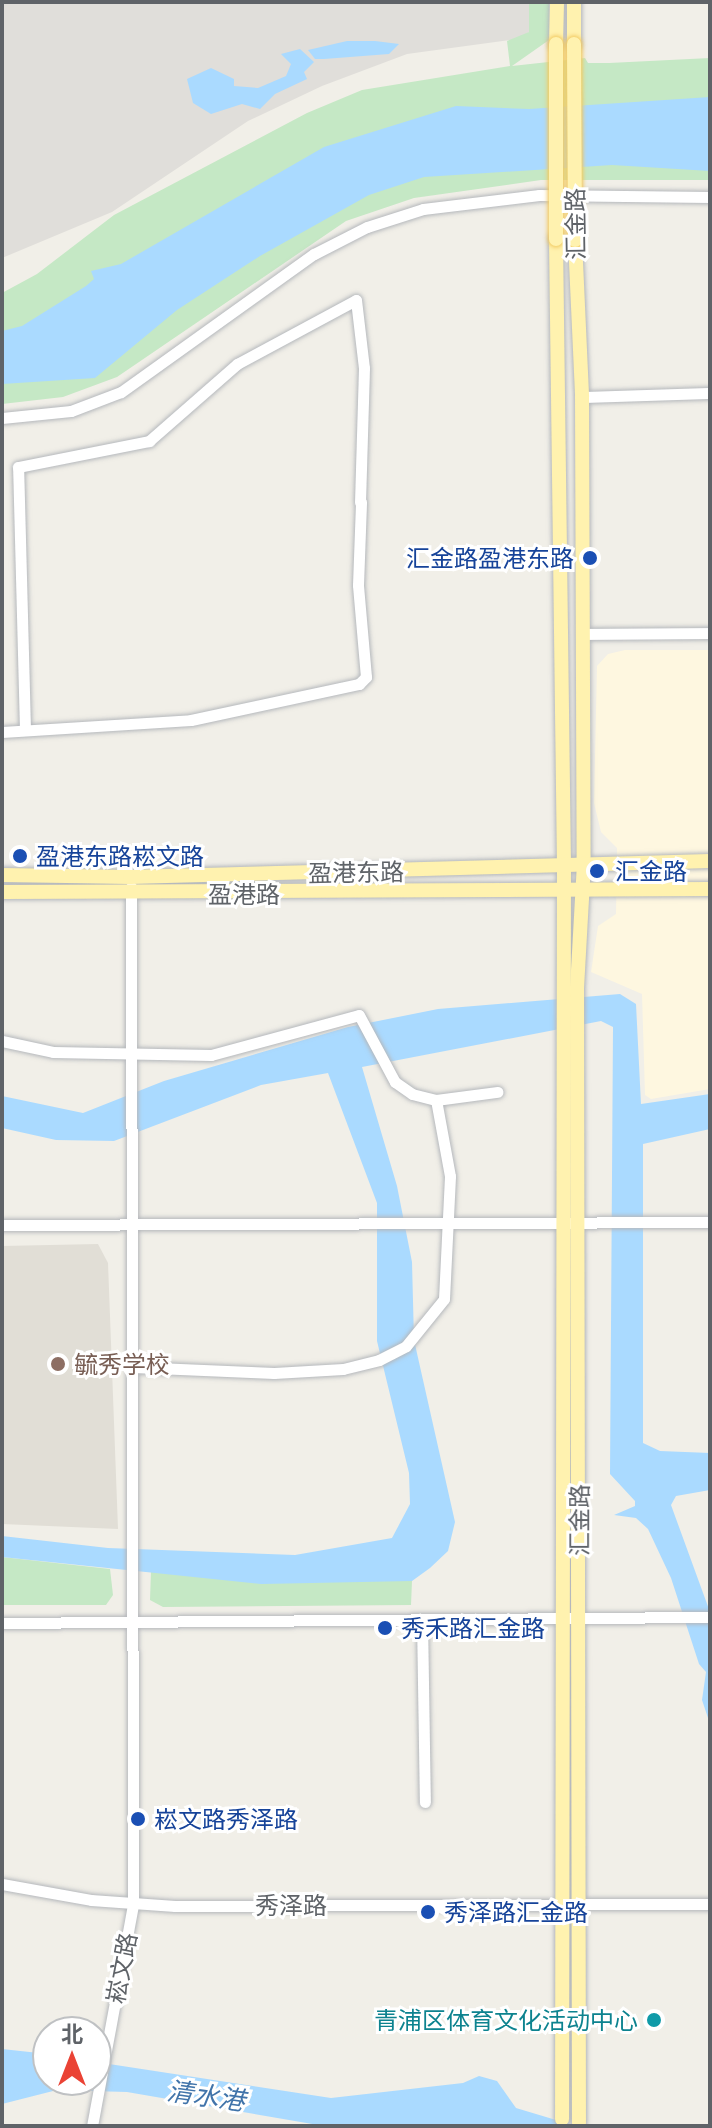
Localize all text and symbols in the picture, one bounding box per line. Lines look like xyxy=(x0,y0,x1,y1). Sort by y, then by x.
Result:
street label: 汇金路 xyxy=(560,188,590,260)
place label: 汇金路盈港东路 xyxy=(406,544,574,572)
marker: 汇金路盈港东路 xyxy=(581,549,599,567)
place label: 盈港东路崧文路 xyxy=(36,842,204,870)
marker: 盈港东路崧文路 xyxy=(11,847,29,865)
street label: 盈港东路 xyxy=(308,857,404,887)
place label: 汇金路 xyxy=(615,857,687,885)
marker: 汇金路 xyxy=(586,860,608,882)
street label: 盈港路 xyxy=(208,880,280,908)
place label: 毓秀学校 xyxy=(74,1350,170,1378)
marker: 毓秀学校 xyxy=(49,1355,67,1373)
street label: 汇金路 xyxy=(565,1484,593,1556)
place label: 秀禾路汇金路 xyxy=(401,1614,545,1642)
marker: 秀禾路汇金路 xyxy=(376,1619,394,1637)
place label: 崧文路秀泽路 xyxy=(154,1805,298,1833)
marker: 崧文路秀泽路 xyxy=(129,1810,147,1828)
street label: 秀泽路 xyxy=(255,1891,327,1919)
place label: 秀泽路汇金路 xyxy=(444,1898,588,1926)
marker: 秀泽路汇金路 xyxy=(419,1903,437,1921)
street label: 崧文路 xyxy=(100,1930,142,2006)
place label: 青浦区体育文化活动中心 xyxy=(374,2006,638,2034)
marker: 青浦区体育文化活动中心 xyxy=(645,2011,663,2029)
north arrow xyxy=(32,2016,112,2096)
text: 北 xyxy=(61,2020,83,2047)
water label: 清水港 xyxy=(165,2074,247,2116)

